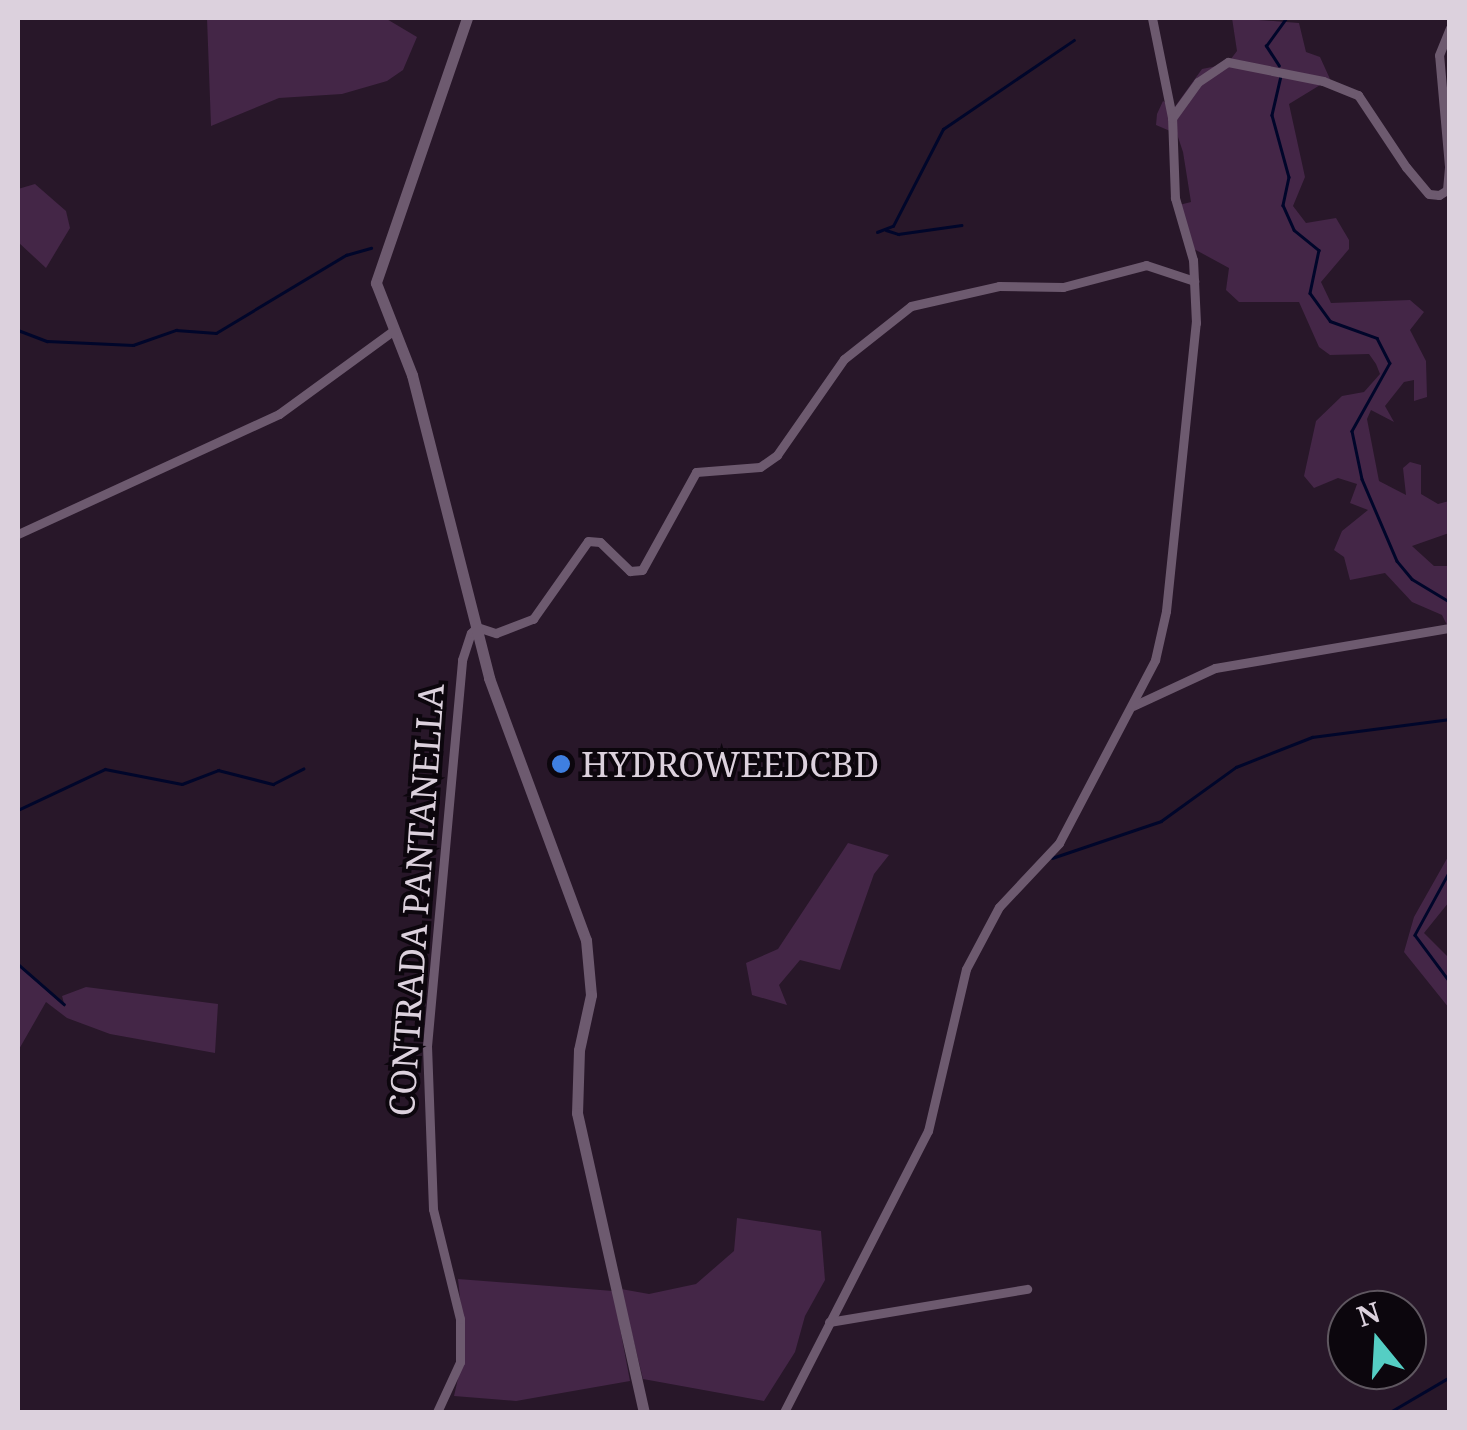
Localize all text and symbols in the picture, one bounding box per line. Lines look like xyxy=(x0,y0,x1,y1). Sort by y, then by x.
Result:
street label: CONTRADA PANTANELLA xyxy=(380,682,452,1118)
place label: HYDROWEEDCBD xyxy=(581,743,879,785)
marker: HYDROWEEDCBD xyxy=(550,753,572,775)
north arrow xyxy=(1327,1290,1427,1390)
text: N xyxy=(1352,1292,1385,1335)

